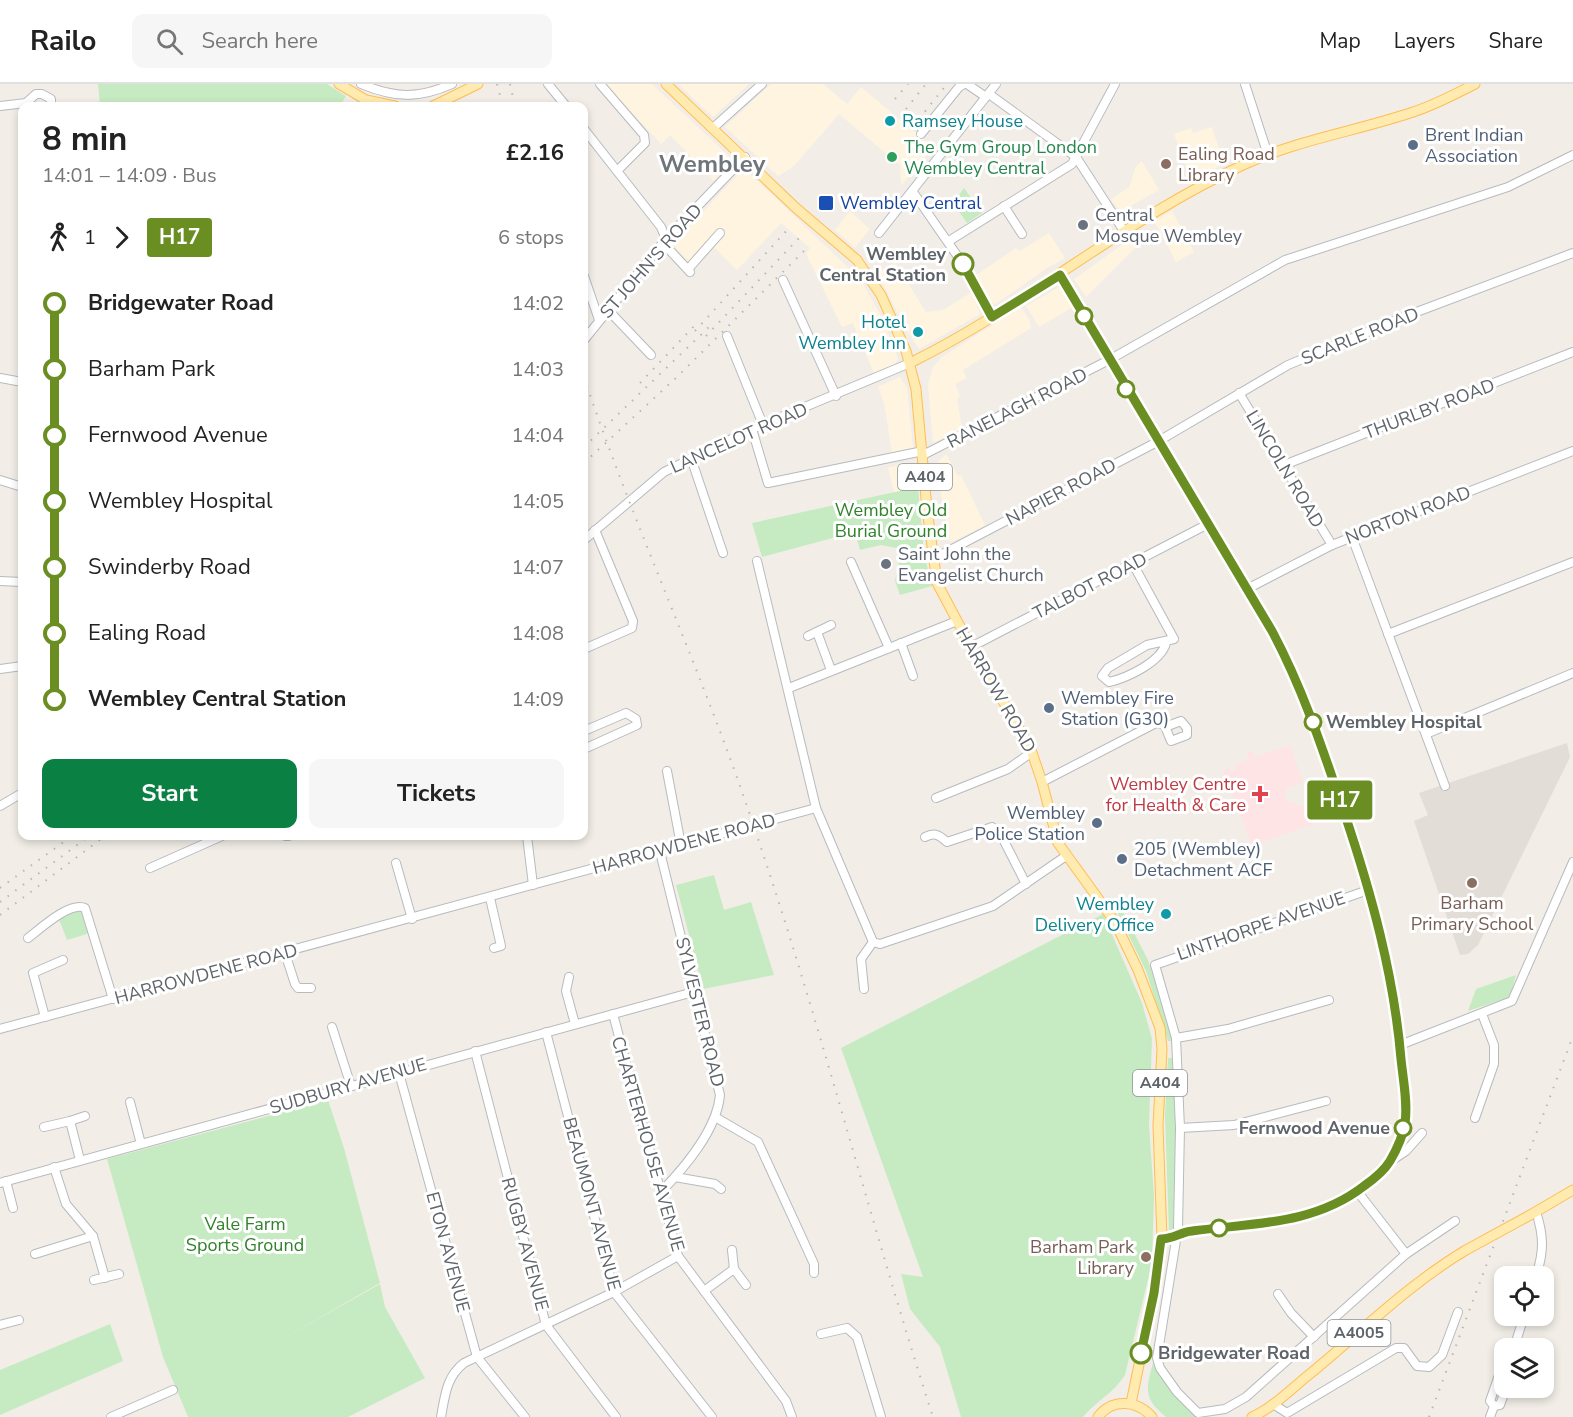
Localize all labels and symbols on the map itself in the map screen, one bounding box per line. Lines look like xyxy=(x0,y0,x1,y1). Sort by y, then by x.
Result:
place label: Ramsey House xyxy=(902,109,1023,133)
marker: Ramsey House xyxy=(883,114,897,128)
place label: Brent Indian Association xyxy=(1425,123,1524,168)
place label: The Gym Group London Wembley Central xyxy=(904,135,1097,180)
marker: Brent Indian Association xyxy=(1406,138,1420,152)
place label: Ealing Road Library xyxy=(1178,142,1275,187)
district label: Wembley xyxy=(659,148,766,180)
marker: The Gym Group London Wembley Central xyxy=(885,150,899,164)
marker: Ealing Road Library xyxy=(1159,157,1173,171)
place label: Wembley Central xyxy=(840,191,982,215)
marker: Wembley Central xyxy=(817,194,835,212)
street label: ST JOHN'S ROAD xyxy=(595,199,707,323)
place label: Central Mosque Wembley xyxy=(1095,203,1243,248)
marker: Central Mosque Wembley xyxy=(1076,218,1090,232)
place label: Wembley Central Station xyxy=(819,242,947,287)
marker: Wembley Central Station xyxy=(952,253,974,275)
street label: SCARLE ROAD xyxy=(1298,301,1422,371)
unlabelled marker xyxy=(1075,307,1093,325)
place label: Hotel Wembley Inn xyxy=(798,310,907,355)
marker: Hotel Wembley Inn xyxy=(911,325,925,339)
street label: RANELAGH ROAD xyxy=(943,362,1091,454)
street label: THURLBY ROAD xyxy=(1360,373,1498,445)
unlabelled marker xyxy=(1117,380,1135,398)
street label: LANCELOT ROAD xyxy=(666,397,812,479)
street label: LINCOLN ROAD xyxy=(1240,406,1330,532)
street label: NAPIER ROAD xyxy=(1002,453,1120,531)
road number: A404 xyxy=(898,464,952,490)
street label: NORTON ROAD xyxy=(1342,480,1474,550)
park label: Wembley Old Burial Ground xyxy=(835,498,947,543)
place label: Saint John the Evangelist Church xyxy=(898,542,1044,587)
street label: TALBOT ROAD xyxy=(1029,547,1151,625)
marker: Saint John the Evangelist Church xyxy=(879,557,893,571)
street label: HARROW ROAD xyxy=(950,623,1042,757)
place label: Wembley Fire Station (G30) xyxy=(1061,686,1174,731)
marker: Wembley Fire Station (G30) xyxy=(1042,701,1056,715)
place label: Wembley Hospital xyxy=(1326,710,1482,734)
marker: Wembley Hospital xyxy=(1304,713,1322,731)
place label: Wembley Centre for Health & Care xyxy=(1106,772,1246,817)
line badge: H17 xyxy=(1306,780,1374,820)
marker: Wembley Centre for Health & Care xyxy=(1251,785,1269,803)
place label: Wembley Police Station xyxy=(975,801,1086,846)
street label: HARROWDENE ROAD xyxy=(590,808,778,880)
marker: Wembley Police Station xyxy=(1090,816,1104,830)
place label: 205 (Wembley) Detachment ACF xyxy=(1134,837,1272,882)
marker: 205 (Wembley) Detachment ACF xyxy=(1115,852,1129,866)
marker: Barham Primary School xyxy=(1465,876,1479,890)
street label: LINTHORPE AVENUE xyxy=(1174,886,1348,966)
place label: Barham Primary School xyxy=(1411,891,1534,936)
place label: Wembley Delivery Office xyxy=(1035,892,1155,937)
marker: Wembley Delivery Office xyxy=(1159,907,1173,921)
street label: SYLVESTER ROAD xyxy=(670,935,730,1089)
street label: HARROWDENE ROAD xyxy=(112,938,300,1010)
street label: CHARTERHOUSE AVENUE xyxy=(606,1034,690,1254)
street label: SUDBURY AVENUE xyxy=(267,1052,429,1120)
road number: A404 xyxy=(1133,1070,1187,1096)
street label: BEAUMONT AVENUE xyxy=(557,1115,627,1293)
place label: Fernwood Avenue xyxy=(1239,1116,1390,1140)
marker: Fernwood Avenue xyxy=(1394,1119,1412,1137)
street label: RUGBY AVENUE xyxy=(496,1175,554,1313)
street label: ETON AVENUE xyxy=(420,1189,476,1315)
park label: Vale Farm Sports Ground xyxy=(186,1212,304,1257)
unlabelled marker xyxy=(1210,1219,1228,1237)
place label: Barham Park Library xyxy=(1030,1235,1135,1280)
marker: Barham Park Library xyxy=(1139,1250,1153,1264)
road number: A4005 xyxy=(1328,1320,1390,1346)
place label: Bridgewater Road xyxy=(1158,1341,1310,1365)
marker: Bridgewater Road xyxy=(1130,1342,1152,1364)

